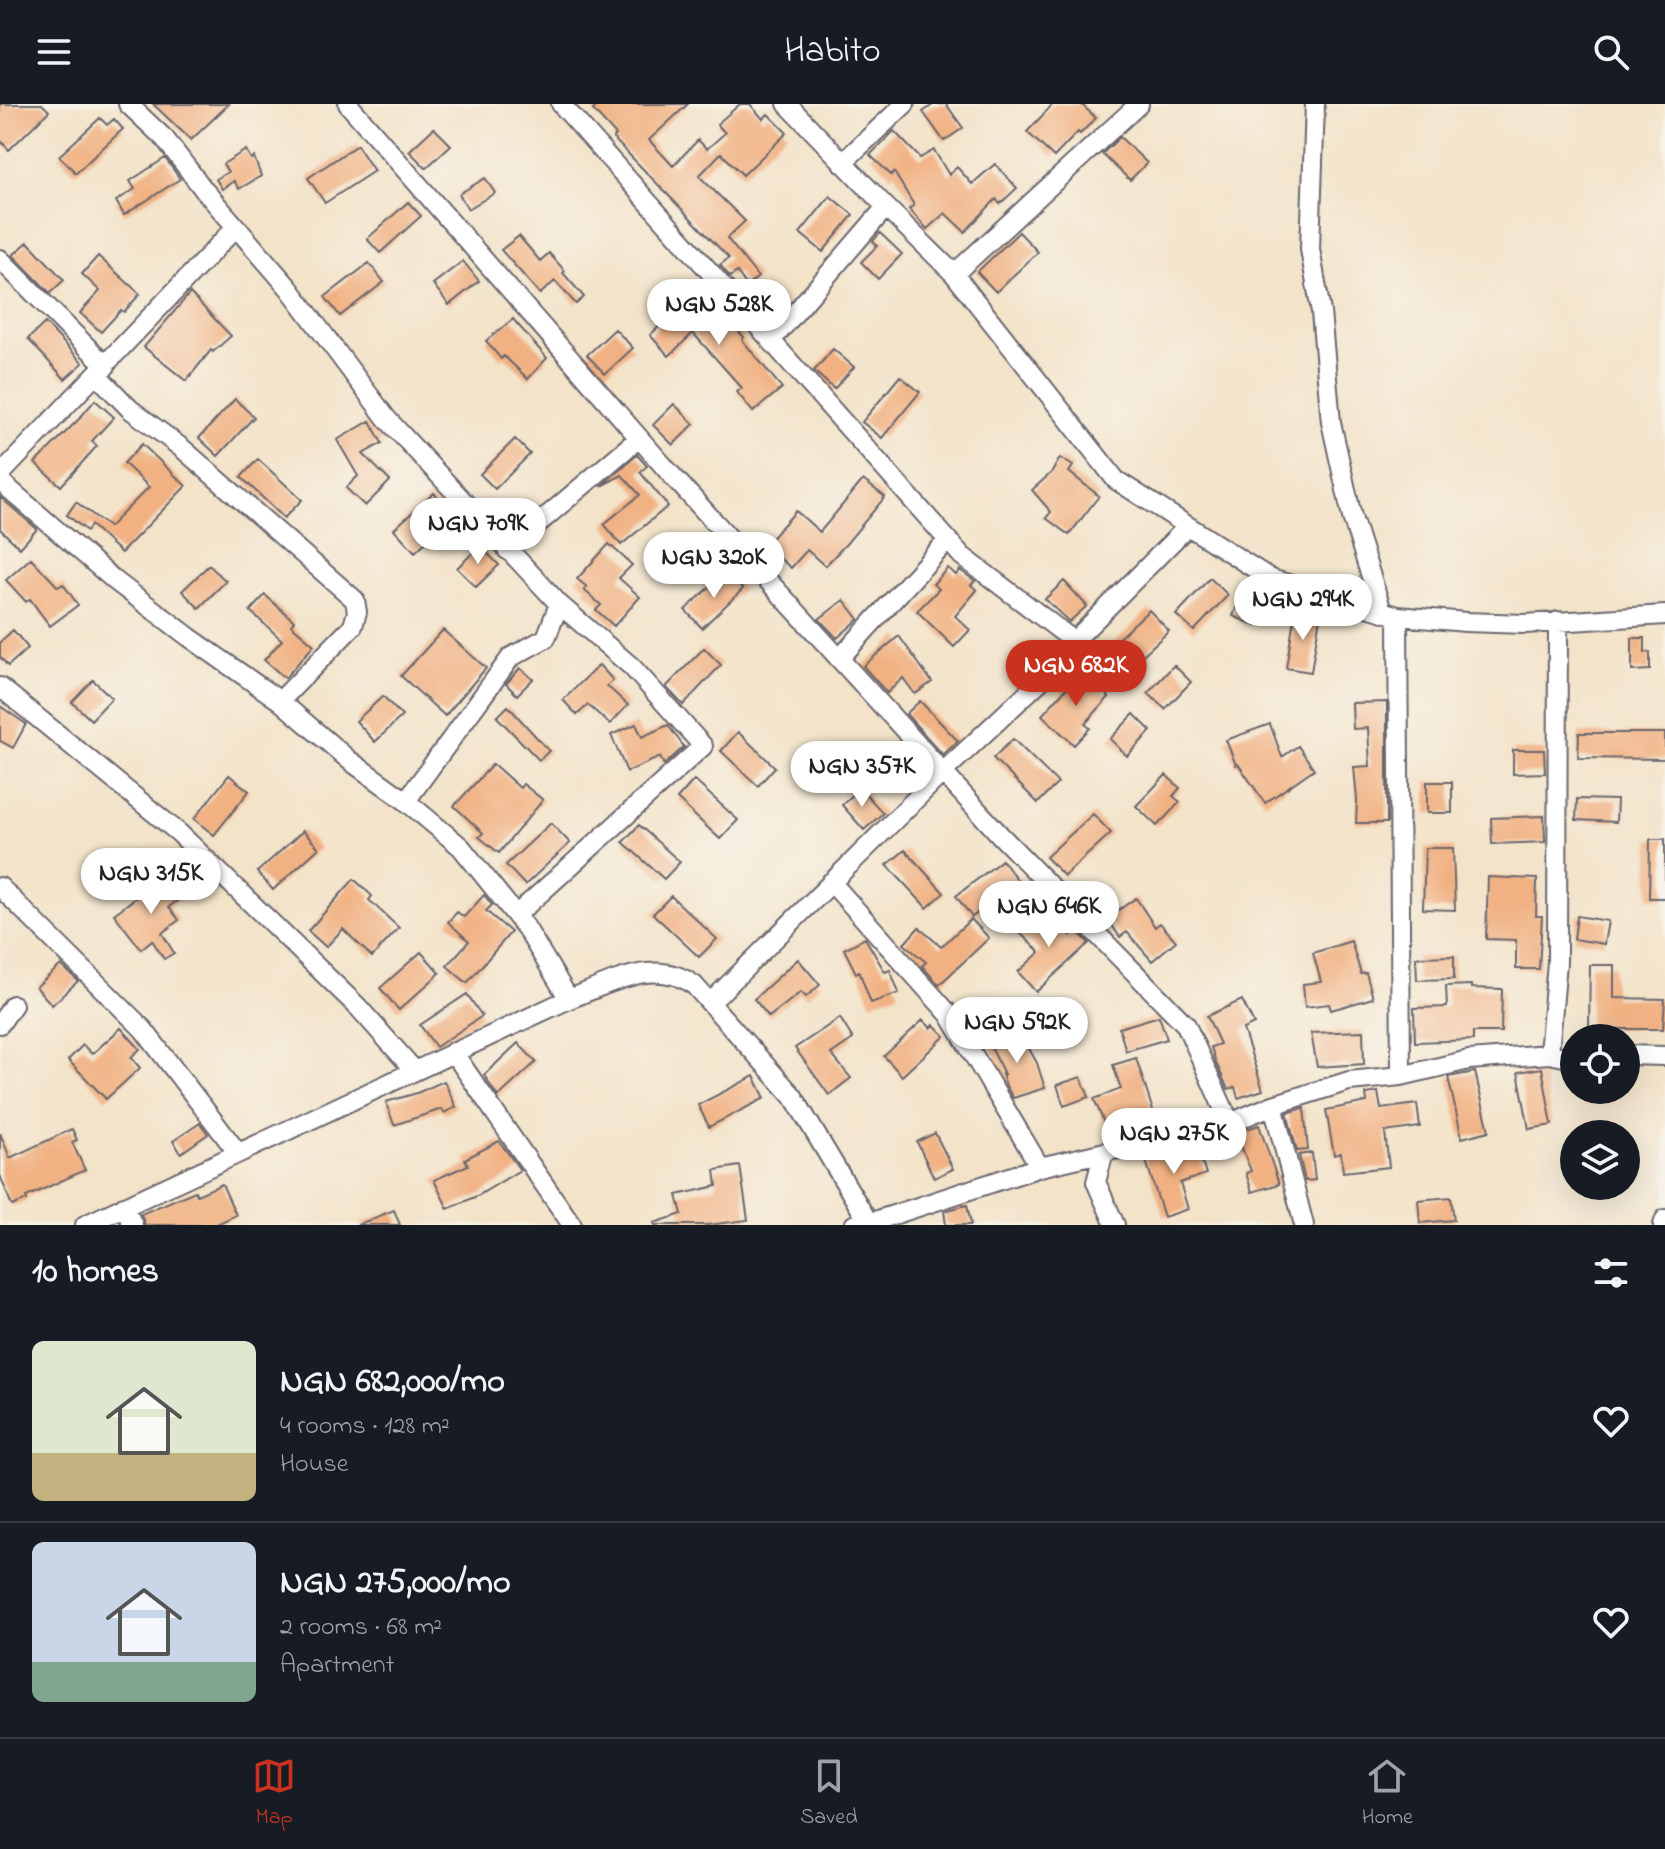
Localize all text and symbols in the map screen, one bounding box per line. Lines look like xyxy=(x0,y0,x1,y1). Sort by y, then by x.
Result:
text: Habito xyxy=(784,26,881,79)
icon: menu xyxy=(32,30,76,74)
icon: search xyxy=(1589,30,1633,74)
pin: NGN 528K xyxy=(636,279,802,347)
text: NGN 528K xyxy=(665,286,773,324)
pin: NGN 709K xyxy=(395,498,561,566)
text: NGN 709K xyxy=(428,505,528,543)
pin: NGN 320K xyxy=(631,532,797,600)
text: NGN 320K xyxy=(661,539,767,577)
pin: NGN 294K xyxy=(1220,574,1386,642)
text: NGN 294K xyxy=(1252,581,1354,619)
pin: NGN 682K xyxy=(993,640,1159,708)
text: NGN 682K xyxy=(1024,647,1128,685)
pin: NGN 357K xyxy=(779,741,945,809)
text: NGN 357K xyxy=(809,748,915,786)
pin: NGN 315K xyxy=(68,848,234,916)
text: NGN 315K xyxy=(99,855,203,893)
pin: NGN 646K xyxy=(966,881,1132,949)
text: NGN 646K xyxy=(997,888,1101,926)
pin: NGN 592K xyxy=(934,997,1100,1065)
text: NGN 592K xyxy=(964,1004,1070,1042)
map controls xyxy=(1560,1024,1640,1200)
button: locate xyxy=(1560,1024,1640,1104)
pin: NGN 275K xyxy=(1091,1108,1257,1176)
text: NGN 275K xyxy=(1119,1115,1229,1153)
button: layers xyxy=(1560,1120,1640,1200)
text: 10 homes xyxy=(32,1248,159,1298)
icon: filters xyxy=(1589,1251,1633,1295)
text: NGN 682,000/mo xyxy=(280,1358,505,1408)
icon: home xyxy=(96,1373,192,1469)
icon: heart xyxy=(1589,1399,1633,1443)
text: 4 rooms · 128 m² xyxy=(280,1408,450,1446)
text: House xyxy=(280,1446,348,1484)
text: NGN 275,000/mo xyxy=(280,1559,511,1609)
icon: home xyxy=(96,1574,192,1670)
icon: heart xyxy=(1589,1600,1633,1644)
text: 2 rooms · 68 m² xyxy=(280,1609,442,1647)
text: Apartment xyxy=(280,1647,394,1685)
tab: Map xyxy=(252,1754,296,1834)
tab: Saved xyxy=(800,1754,858,1834)
tab: Home xyxy=(1362,1754,1413,1834)

